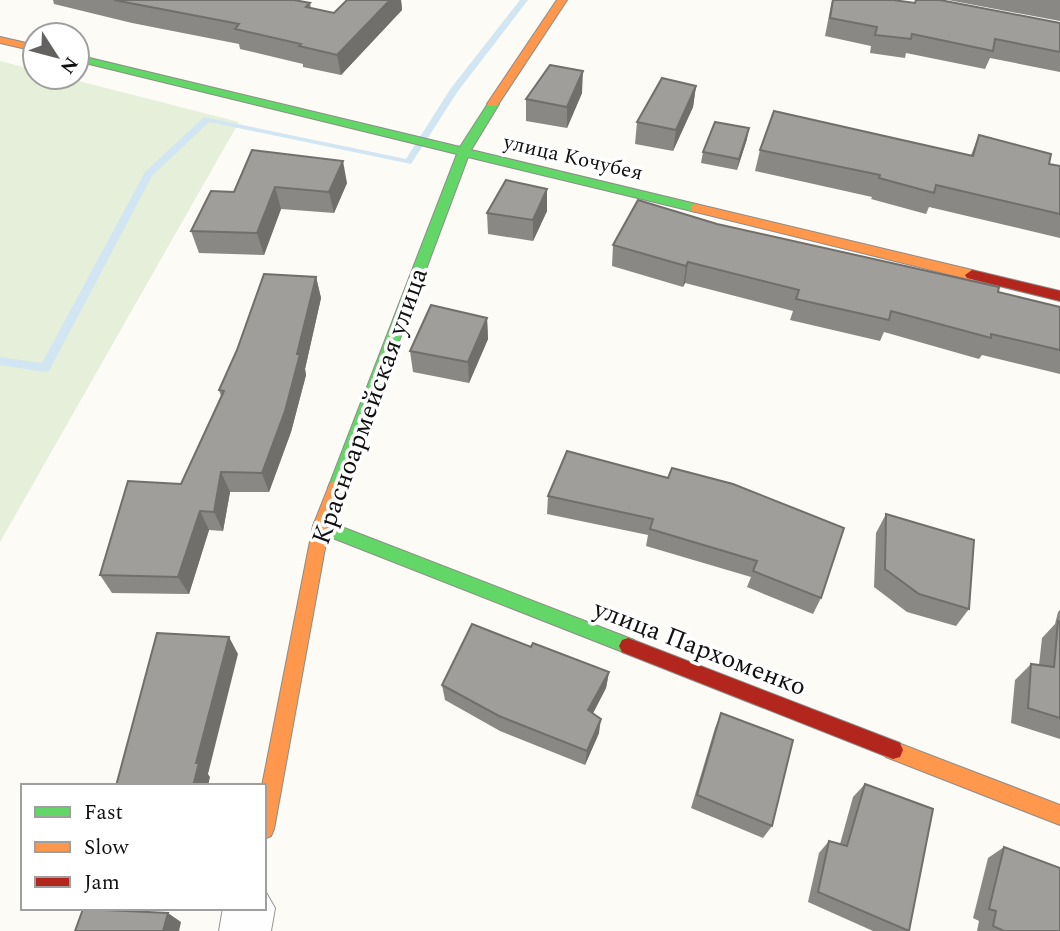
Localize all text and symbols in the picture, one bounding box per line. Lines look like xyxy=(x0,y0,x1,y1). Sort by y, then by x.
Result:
north arrow xyxy=(21,21,91,91)
text: N xyxy=(52,50,85,80)
street label: улица Кочубея xyxy=(499,126,646,190)
street label: Красноармейская улица xyxy=(301,262,439,550)
street label: улица Пархоменко xyxy=(587,589,812,707)
legend xyxy=(21,784,266,910)
text: Fast xyxy=(84,797,123,829)
text: Slow xyxy=(84,832,130,864)
text: Jam xyxy=(84,867,120,899)

